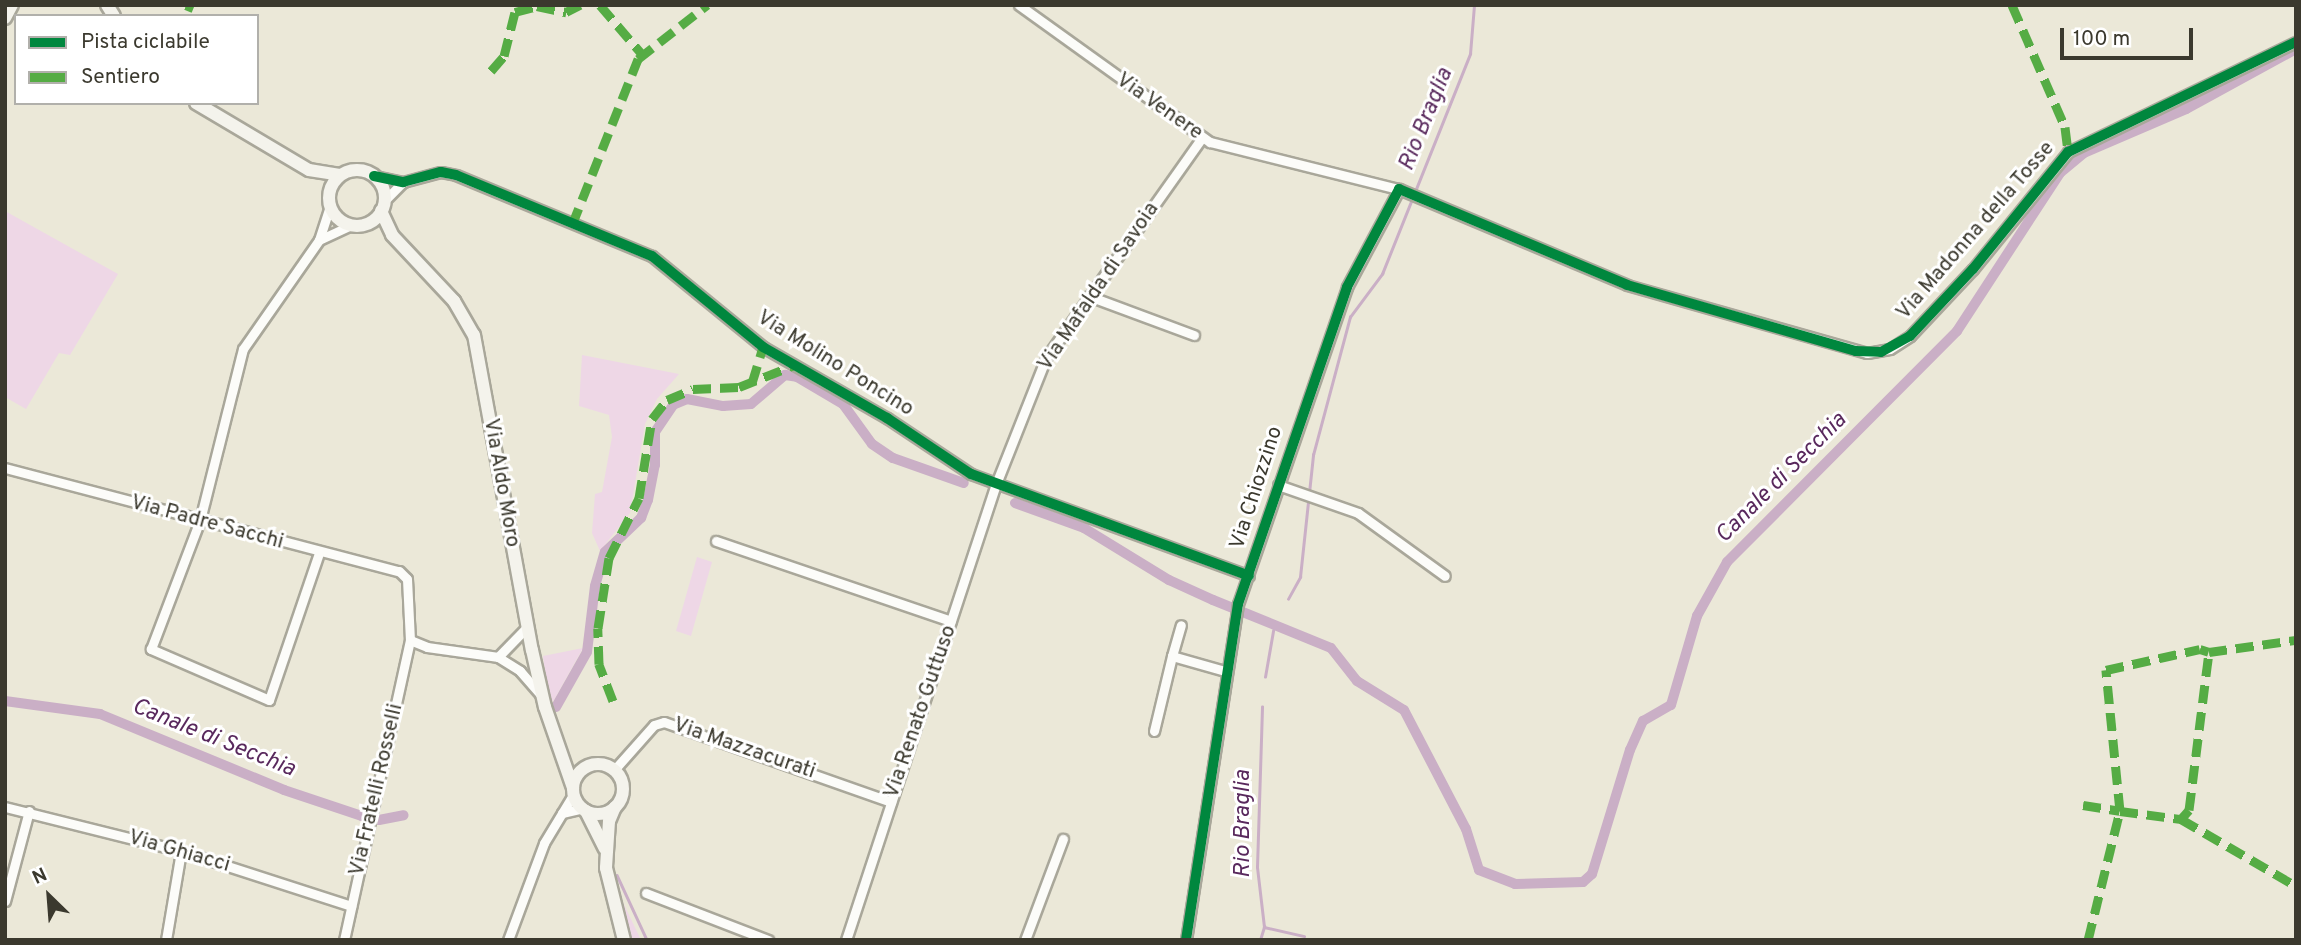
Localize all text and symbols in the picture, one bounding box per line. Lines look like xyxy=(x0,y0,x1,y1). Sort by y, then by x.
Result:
legend xyxy=(14,14,259,105)
scale bar xyxy=(2063,14,2196,58)
text: 100 m xyxy=(2073,26,2130,53)
text: Pista ciclabile xyxy=(81,29,210,56)
text: Sentiero xyxy=(81,64,160,91)
water label: Rio Braglia xyxy=(1394,65,1460,175)
street label: Via Venere xyxy=(1110,68,1208,146)
street label: Via Madonna della Tosse xyxy=(1891,136,2061,326)
street label: Via Mafalda di Savoia xyxy=(1033,198,1165,376)
street label: Via Molino Poncino xyxy=(752,306,918,422)
water label: Canale di Secchia xyxy=(1711,408,1853,550)
street label: Via Aldo Moro xyxy=(477,416,525,550)
street label: Via Chiozzino xyxy=(1225,423,1289,553)
street label: Via Padre Sacchi xyxy=(128,490,286,556)
street label: Via Renato Guttuso xyxy=(880,622,962,802)
water label: Canale di Secchia xyxy=(127,694,299,784)
street label: Via Fratelli Rosselli xyxy=(345,701,409,879)
street label: Via Mazzacurati xyxy=(670,713,818,785)
water label: Rio Braglia xyxy=(1230,770,1258,878)
street label: Via Ghiacci xyxy=(125,825,233,879)
north arrow xyxy=(14,861,84,931)
text: N xyxy=(29,863,51,891)

